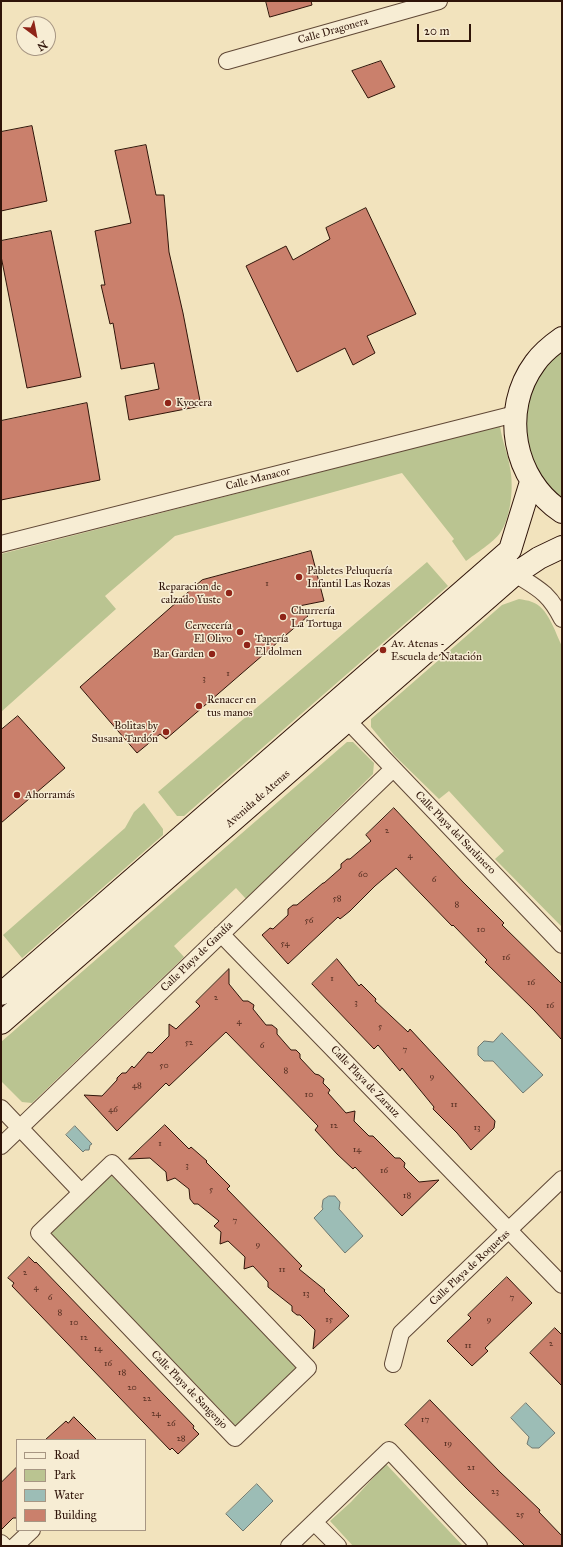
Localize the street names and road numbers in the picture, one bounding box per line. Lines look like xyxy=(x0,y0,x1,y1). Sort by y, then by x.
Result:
street label: Calle Dragonera xyxy=(296,15,370,47)
street label: Calle Manacor xyxy=(224,465,292,493)
street label: Avenida de Atenas xyxy=(223,767,293,831)
street label: Calle Playa del Sardinero xyxy=(412,789,498,877)
street label: Calle Playa de Gandía xyxy=(158,919,236,995)
street label: Calle Playa de Zarauz xyxy=(327,1043,403,1121)
street label: Calle Playa de Roquetas xyxy=(427,1227,513,1309)
street label: Calle Playa de Sangenjo xyxy=(148,1348,230,1432)

